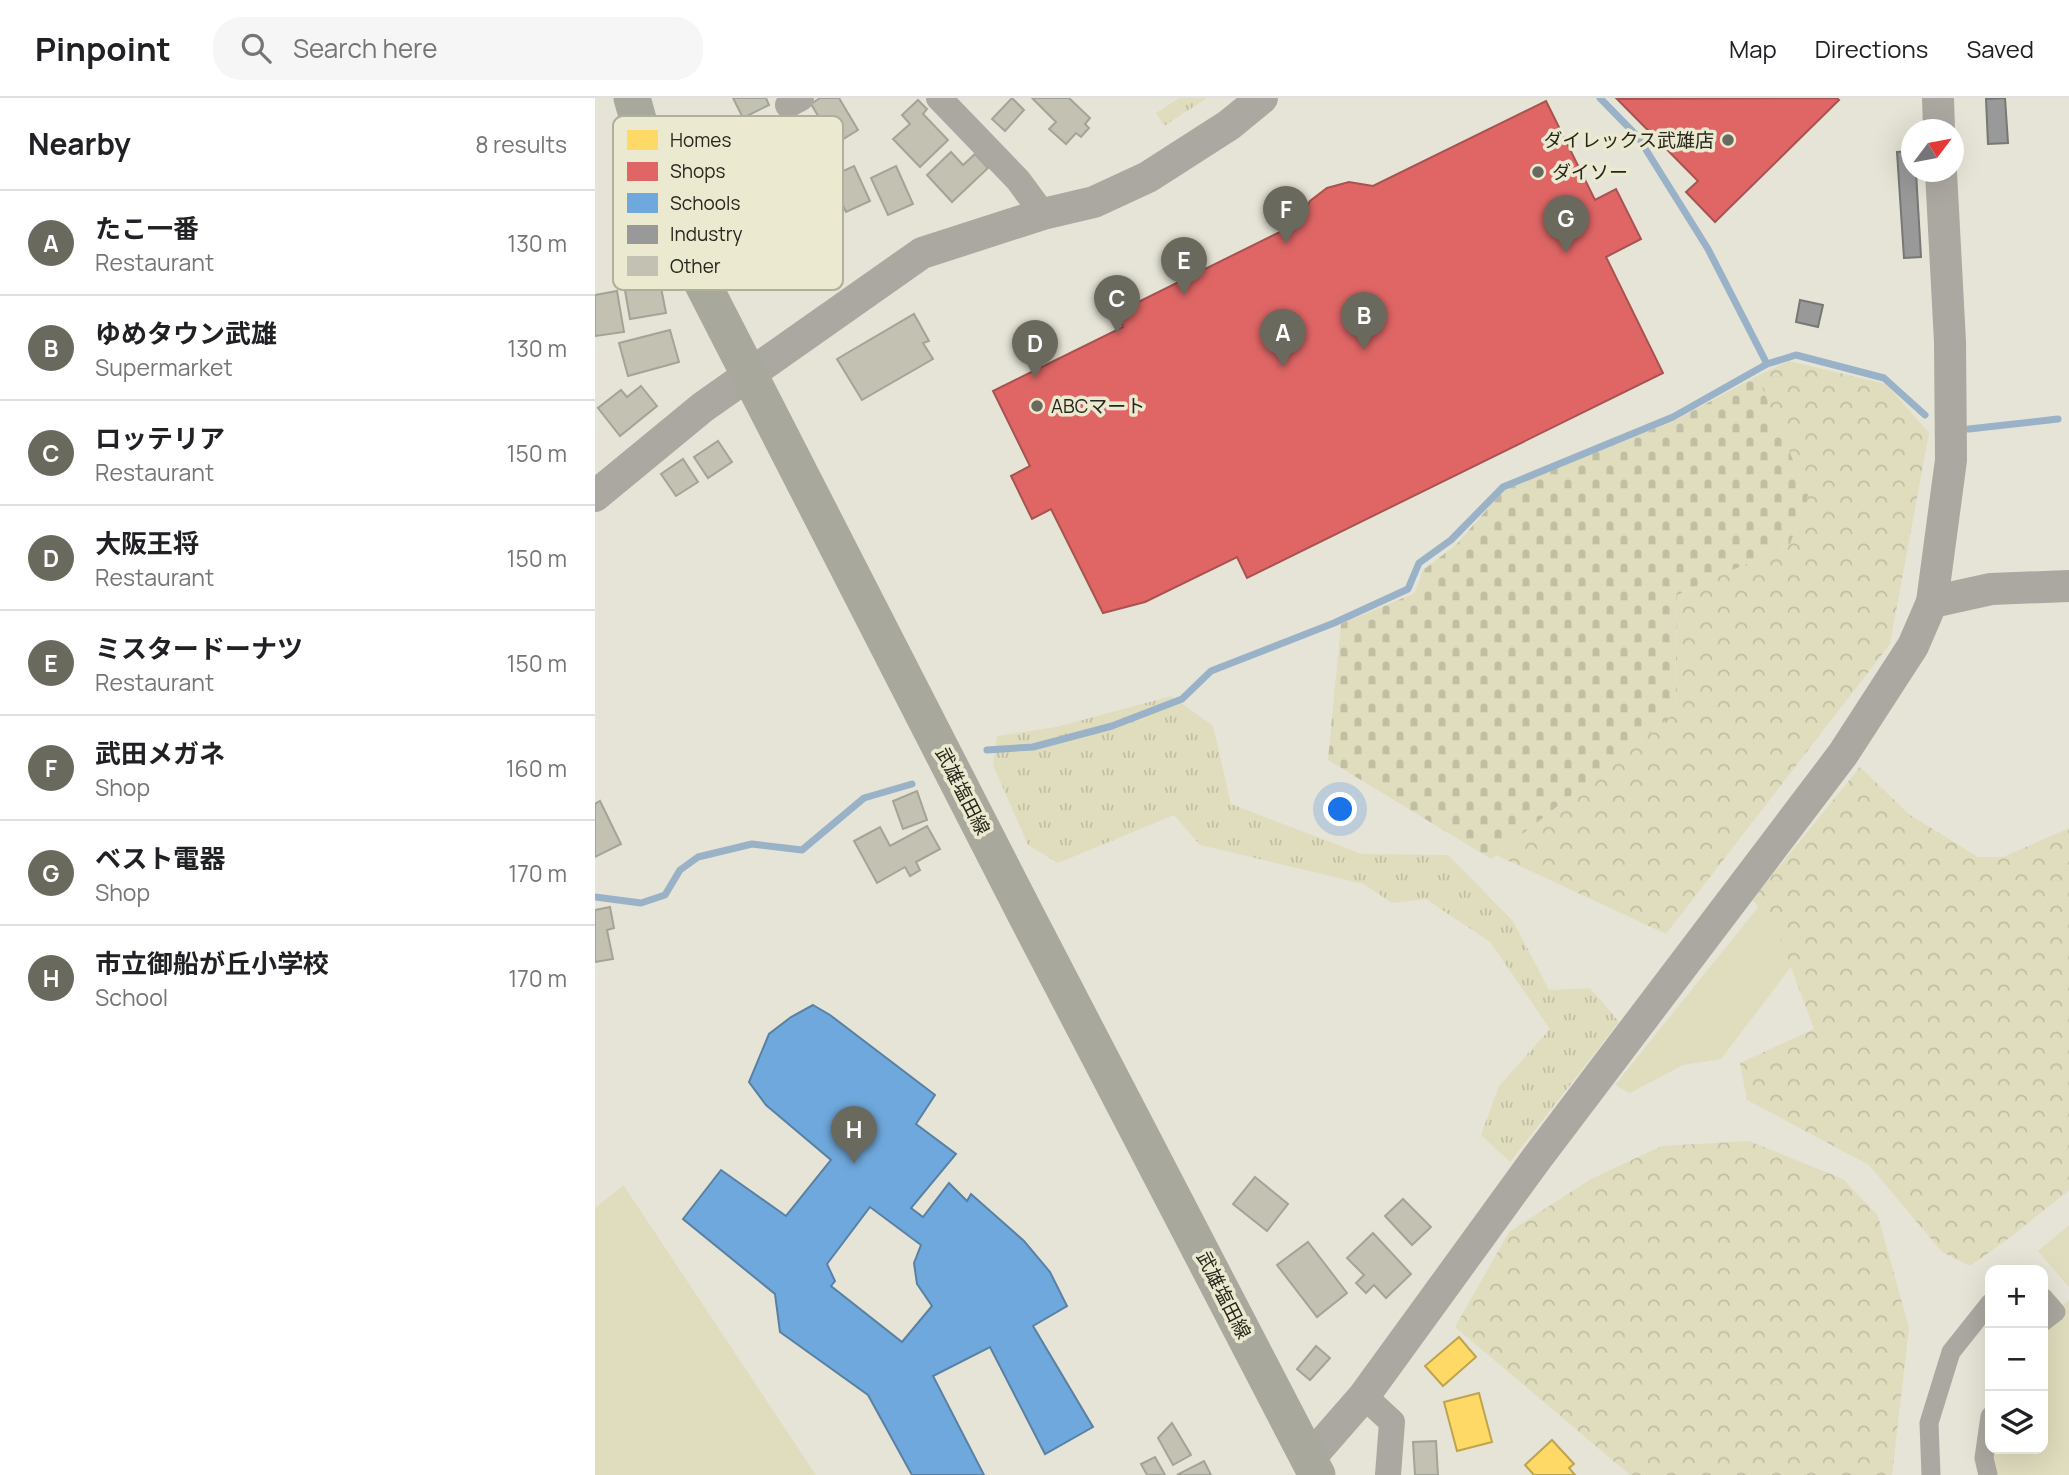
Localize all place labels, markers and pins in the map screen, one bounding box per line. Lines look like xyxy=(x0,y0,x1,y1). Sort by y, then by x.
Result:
place label: ダイレックス武雄店 xyxy=(1544,127,1714,153)
marker: ダイレックス武雄店 xyxy=(1720,132,1736,148)
place label: ダイソー xyxy=(1552,159,1628,185)
marker: ダイソー xyxy=(1530,164,1546,180)
pin: F xyxy=(1263,186,1309,244)
pin: G xyxy=(1543,195,1589,253)
pin: E xyxy=(1161,237,1207,295)
pin: C xyxy=(1094,275,1140,333)
pin: B xyxy=(1341,292,1387,350)
pin: A xyxy=(1260,309,1306,367)
pin: D xyxy=(1012,320,1058,378)
place label: ABCマート xyxy=(1051,393,1145,419)
marker: ABCマート xyxy=(1029,398,1045,414)
pin: H xyxy=(831,1106,877,1164)

